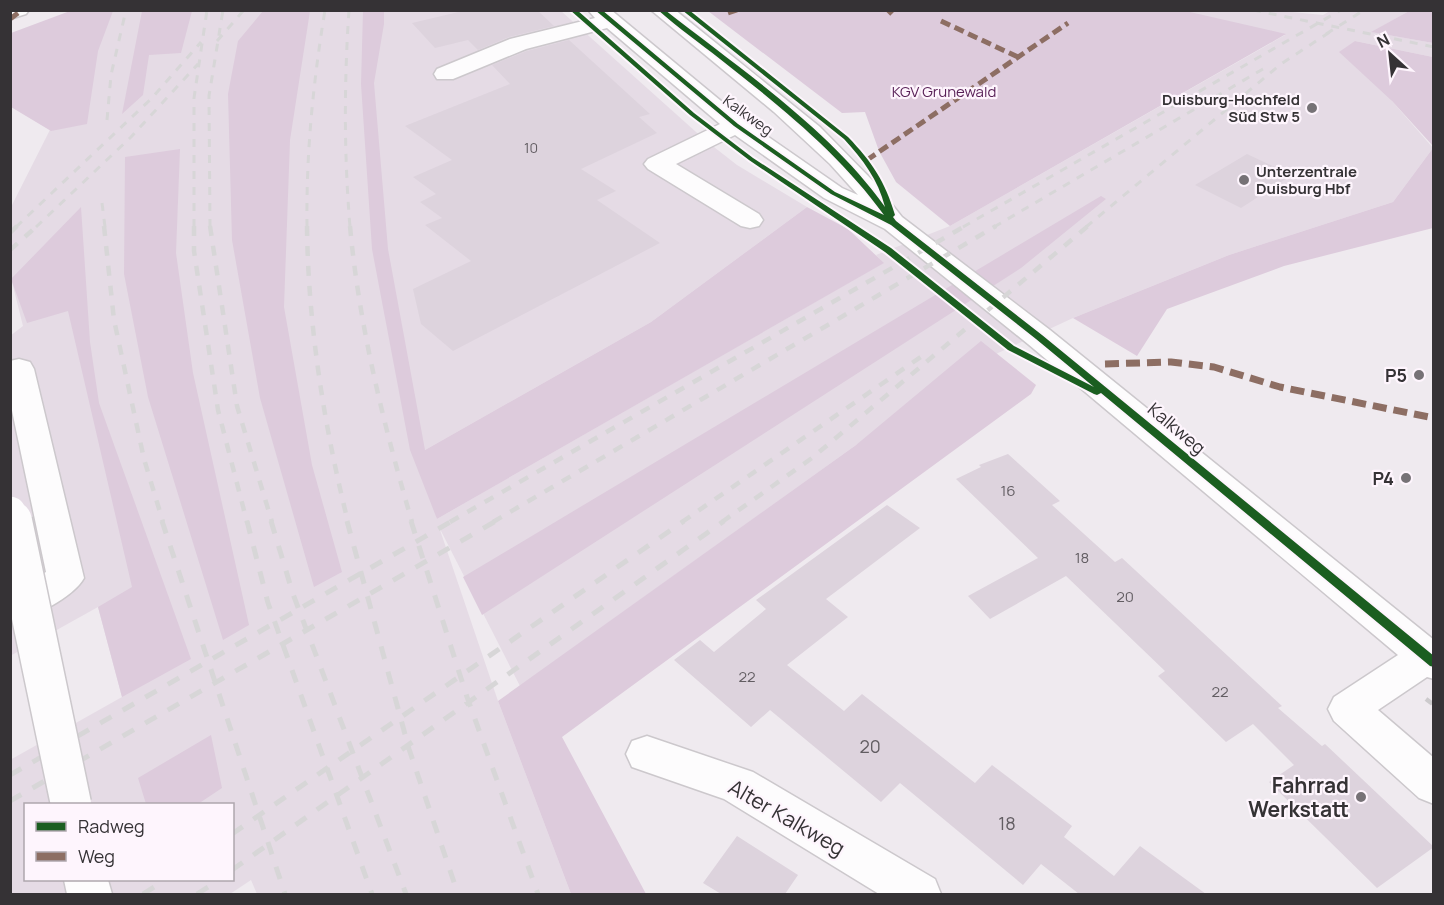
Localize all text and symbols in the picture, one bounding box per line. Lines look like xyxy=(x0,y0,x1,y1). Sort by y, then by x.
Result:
north arrow xyxy=(1360,24,1420,84)
text: N xyxy=(1373,28,1393,53)
park label: KGV Grunewald xyxy=(892,81,996,102)
place label: Duisburg-Hochfeld Süd Stw 5 xyxy=(1162,89,1300,127)
street label: Kalkweg xyxy=(719,90,777,140)
marker: Duisburg-Hochfeld Süd Stw 5 xyxy=(1305,101,1319,115)
house number: 10 xyxy=(524,138,538,157)
place label: Unterzentrale Duisburg Hbf xyxy=(1256,161,1357,199)
marker: Unterzentrale Duisburg Hbf xyxy=(1237,173,1251,187)
place label: P5 xyxy=(1385,363,1407,387)
marker: P5 xyxy=(1412,368,1426,382)
street label: Kalkweg xyxy=(1143,397,1211,459)
place label: P4 xyxy=(1372,466,1394,490)
marker: P4 xyxy=(1399,471,1413,485)
house number: 16 xyxy=(1000,480,1016,501)
house number: 18 xyxy=(1075,547,1089,568)
house number: 20 xyxy=(1116,586,1134,607)
house number: 22 xyxy=(738,666,756,687)
house number: 22 xyxy=(1211,681,1229,702)
house number: 20 xyxy=(859,734,881,758)
place label: Fahrrad Werkstatt xyxy=(1248,771,1349,823)
street label: Alter Kalkweg xyxy=(724,772,850,862)
marker: Fahrrad Werkstatt xyxy=(1354,790,1368,804)
legend xyxy=(24,803,234,881)
house number: 18 xyxy=(998,811,1016,835)
text: Radweg xyxy=(78,814,145,838)
text: Weg xyxy=(78,844,115,868)

